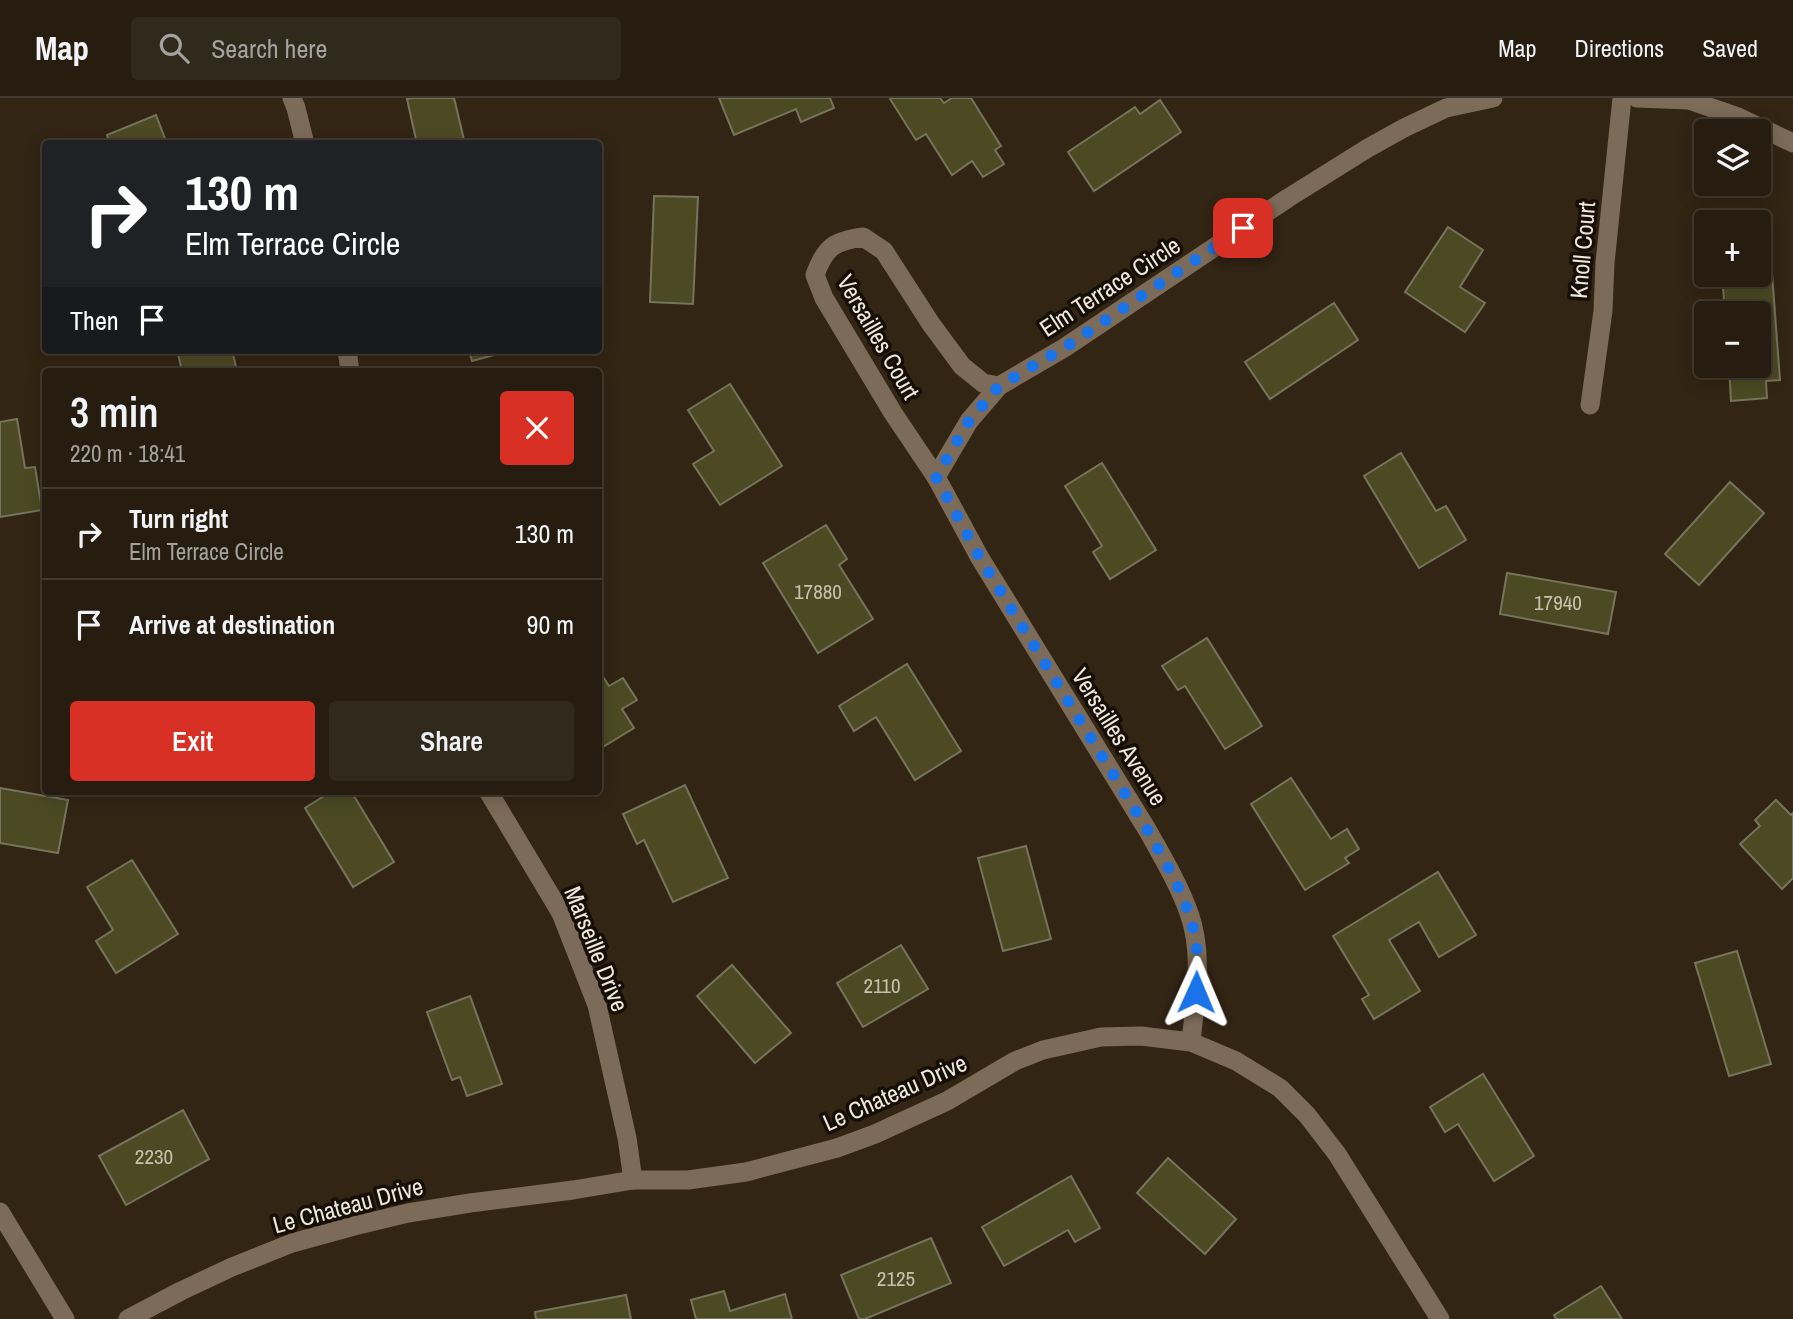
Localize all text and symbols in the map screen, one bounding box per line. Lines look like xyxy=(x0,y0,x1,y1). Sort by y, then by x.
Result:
search box xyxy=(131,17,621,80)
text: Map xyxy=(35,26,89,70)
icon: search xyxy=(155,29,193,67)
text: Search here xyxy=(211,31,327,66)
text: Map xyxy=(1498,32,1536,64)
text: Directions xyxy=(1574,32,1664,64)
text: Saved xyxy=(1702,32,1758,64)
map controls xyxy=(1694,119,1771,378)
button: layers xyxy=(1694,119,1771,196)
text: 130 m xyxy=(185,159,299,225)
icon: right xyxy=(70,168,161,259)
pin xyxy=(1213,198,1273,258)
street label: Knoll Court xyxy=(1562,200,1602,300)
icon: arrive xyxy=(1224,209,1262,247)
button: + xyxy=(1694,210,1771,287)
text: Elm Terrace Circle xyxy=(185,222,400,265)
street label: Elm Terrace Circle xyxy=(1033,229,1186,344)
street label: Versailles Court xyxy=(830,268,928,405)
icon: arrive xyxy=(133,301,171,339)
button: − xyxy=(1694,301,1771,378)
text: Then xyxy=(70,303,119,338)
text: 3 min xyxy=(70,384,159,440)
button: close xyxy=(500,391,574,465)
text: 220 m · 18:41 xyxy=(70,438,185,469)
text: Turn right xyxy=(129,501,228,536)
icon: right xyxy=(70,515,108,553)
text: 130 m xyxy=(515,516,574,551)
text: Elm Terrace Circle xyxy=(129,536,284,567)
house number: 17880 xyxy=(794,577,842,606)
house number: 17940 xyxy=(1534,588,1582,617)
icon: arrive xyxy=(70,606,108,644)
text: Arrive at destination xyxy=(129,607,335,642)
text: 90 m xyxy=(527,607,574,642)
street label: Versailles Avenue xyxy=(1065,662,1175,811)
button: Exit xyxy=(70,701,315,781)
button: Share xyxy=(329,701,574,781)
street label: Marseille Drive xyxy=(557,881,637,1016)
position arrow xyxy=(1159,955,1233,1029)
house number: 2110 xyxy=(863,971,901,1000)
street label: Le Chateau Drive xyxy=(818,1046,972,1138)
house number: 2230 xyxy=(135,1142,173,1171)
street label: Le Chateau Drive xyxy=(269,1170,426,1240)
house number: 2125 xyxy=(877,1264,915,1293)

